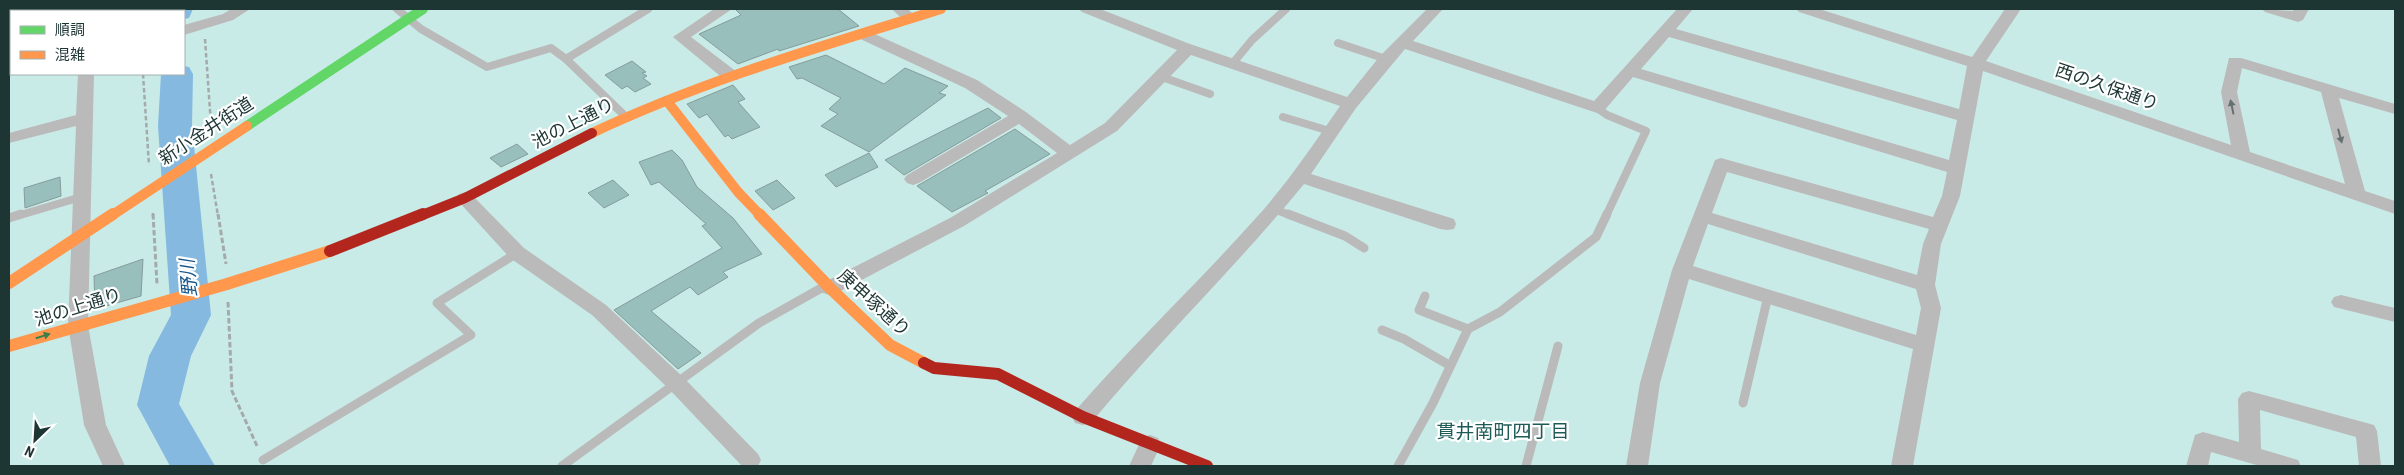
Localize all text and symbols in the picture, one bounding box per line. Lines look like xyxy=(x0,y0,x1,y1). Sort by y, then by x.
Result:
legend xyxy=(10,10,185,75)
text: 順調 xyxy=(55,21,85,39)
text: 混雑 xyxy=(55,46,85,64)
street label: 西の久保通り xyxy=(2053,59,2162,114)
street label: 新小金井街道 xyxy=(155,92,257,169)
street label: 池の上通り xyxy=(528,93,618,152)
one-way arrow xyxy=(2227,98,2235,114)
one-way arrow xyxy=(2336,128,2344,143)
water label: 野川 xyxy=(175,256,202,298)
street label: 庚申塚通り xyxy=(834,265,915,341)
street label: 池の上通り xyxy=(32,283,124,330)
one-way arrow xyxy=(36,331,51,339)
north arrow xyxy=(10,415,60,465)
district label: 貫井南町四丁目 xyxy=(1436,420,1570,443)
text: N xyxy=(22,443,37,461)

